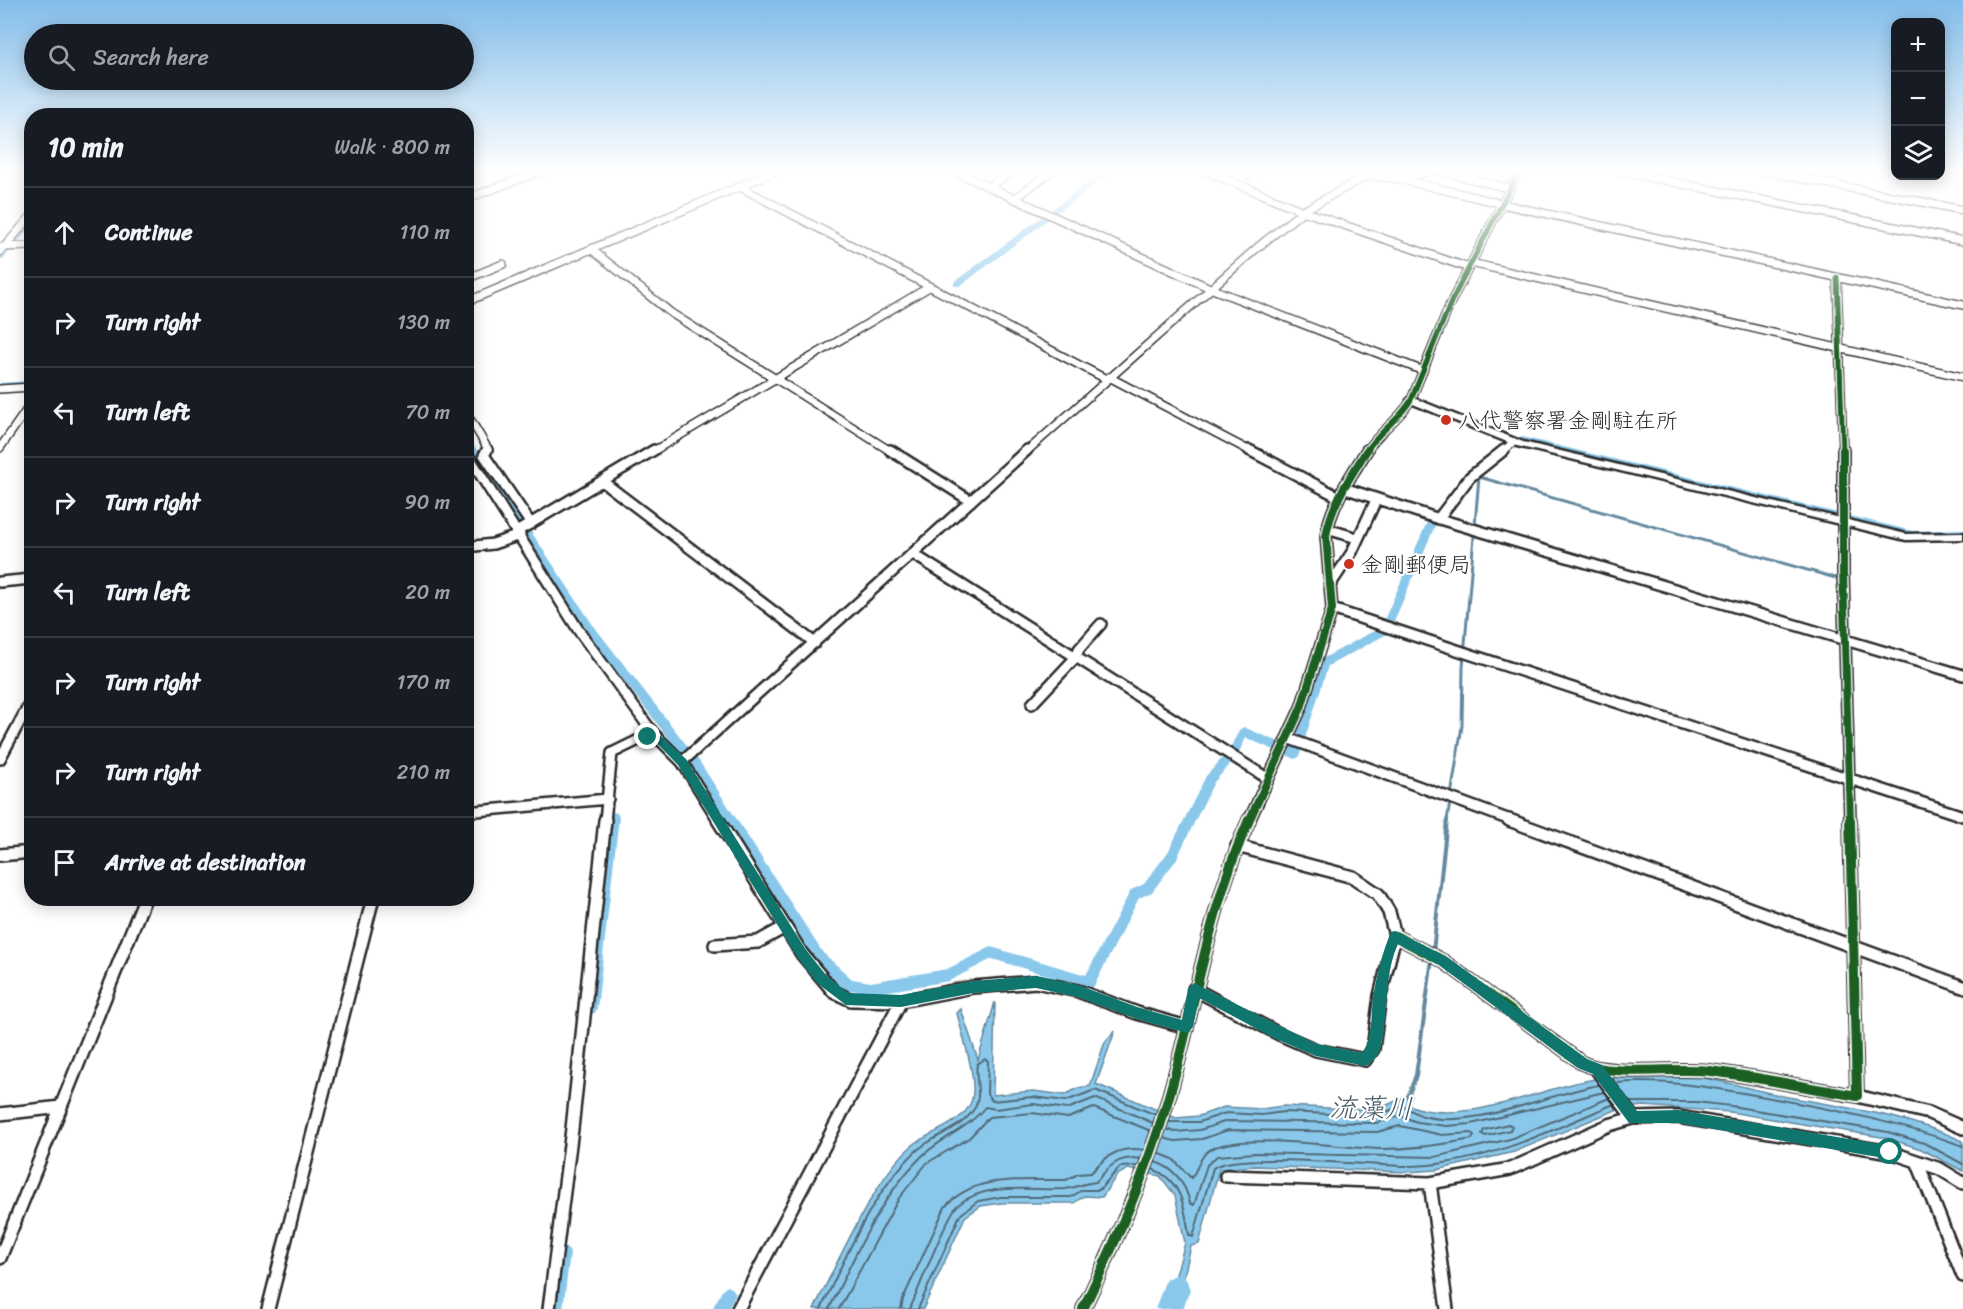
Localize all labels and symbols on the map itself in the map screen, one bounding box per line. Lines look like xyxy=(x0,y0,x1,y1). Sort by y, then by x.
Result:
place label: 八代警察署金剛駐在所 xyxy=(1458,401,1678,440)
marker: 八代警察署金剛駐在所 xyxy=(1439,413,1453,427)
place label: 金剛郵便局 xyxy=(1361,545,1471,584)
marker: 金剛郵便局 xyxy=(1342,557,1356,571)
route end xyxy=(634,723,660,749)
water label: 流藻川 xyxy=(1329,1083,1413,1133)
route start xyxy=(1876,1138,1902,1164)

